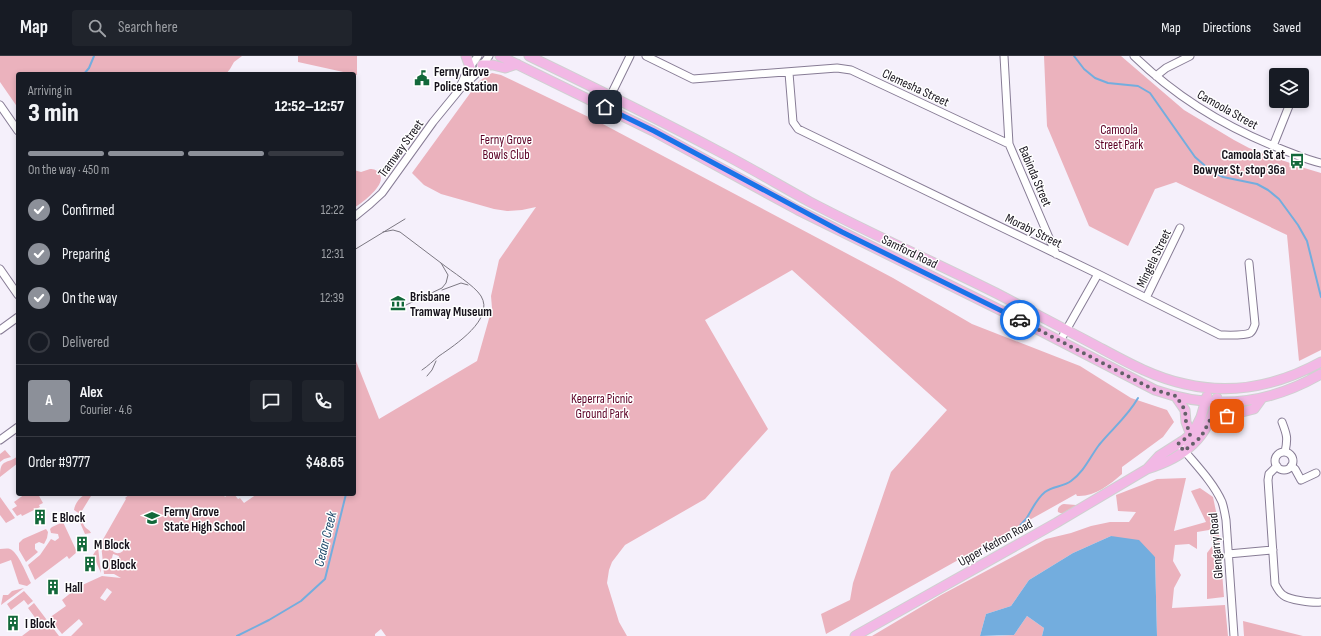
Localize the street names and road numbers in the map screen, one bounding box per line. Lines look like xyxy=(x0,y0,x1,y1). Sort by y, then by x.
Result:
street label: Clemesha Street xyxy=(879,65,952,110)
street label: Camoola Street xyxy=(1194,87,1261,133)
street label: Tramway Street xyxy=(374,116,427,181)
street label: Babinda Street xyxy=(1015,144,1055,209)
street label: Moraby Street xyxy=(1002,210,1065,252)
street label: Mingela Street xyxy=(1133,227,1175,290)
street label: Samford Road xyxy=(879,231,940,272)
street label: Glengarry Road xyxy=(1205,512,1227,580)
street label: Upper Kedron Road xyxy=(955,516,1036,570)

